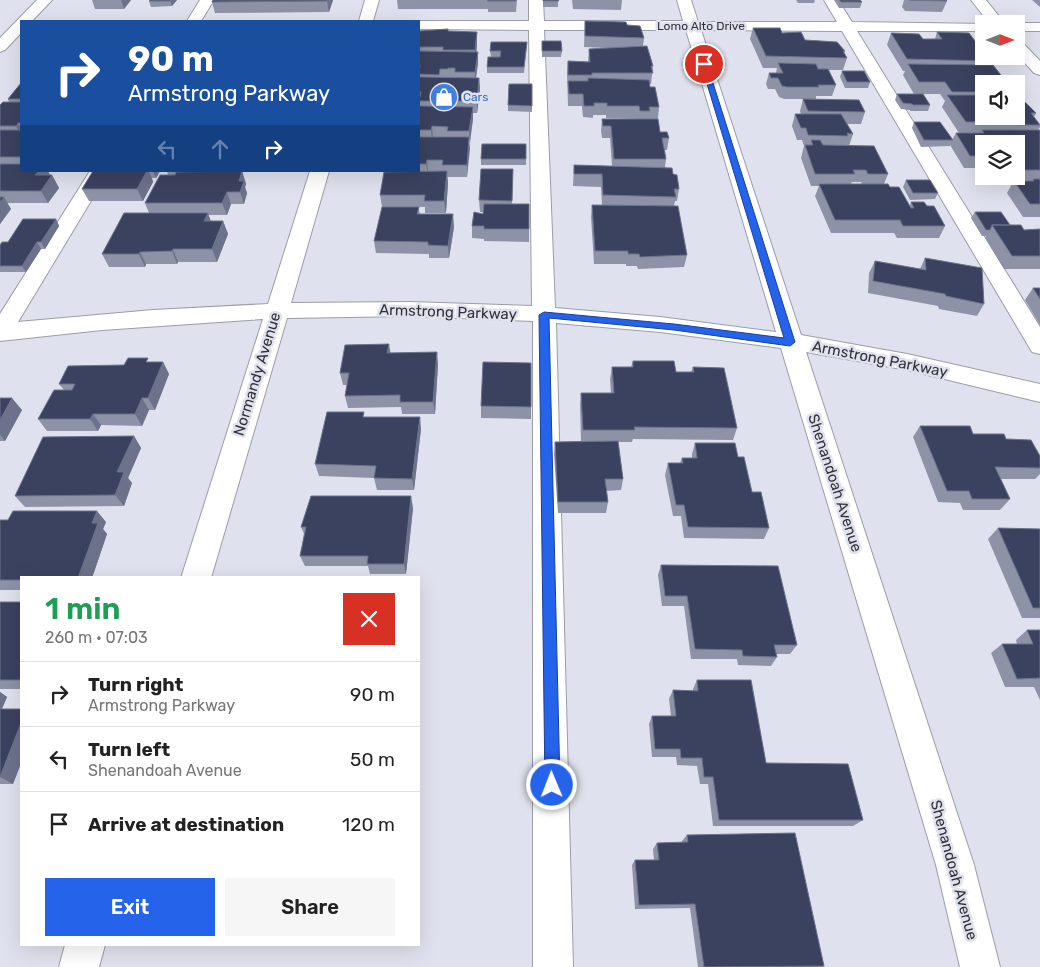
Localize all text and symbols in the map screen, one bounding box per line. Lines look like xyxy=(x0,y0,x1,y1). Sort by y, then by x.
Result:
north arrow xyxy=(975,15,1025,65)
map controls xyxy=(975,15,1025,185)
street label: Lomo Alto Drive xyxy=(657,19,745,33)
text: 90 m xyxy=(128,38,214,80)
icon: right xyxy=(45,40,110,105)
pin xyxy=(683,43,725,85)
icon: arrive xyxy=(690,50,718,78)
button: sound xyxy=(975,75,1025,125)
text: Armstrong Parkway xyxy=(128,80,330,107)
shop icon: Cars xyxy=(429,82,459,112)
place label: Cars xyxy=(463,90,488,104)
icon: left xyxy=(153,135,181,163)
icon: ahead xyxy=(206,135,234,163)
icon: right xyxy=(259,135,287,163)
button: layers xyxy=(975,135,1025,185)
street label: Armstrong Parkway xyxy=(379,301,517,323)
street label: Normandy Avenue xyxy=(230,310,284,438)
street label: Armstrong Parkway xyxy=(811,337,949,381)
street label: Shenandoah Avenue xyxy=(804,412,866,554)
text: 1 min xyxy=(45,591,120,627)
button: close xyxy=(343,593,395,645)
text: 260 m · 07:03 xyxy=(45,628,148,647)
text: Turn right xyxy=(88,673,183,696)
icon: right xyxy=(45,680,73,708)
text: 90 m xyxy=(350,683,395,706)
text: Armstrong Parkway xyxy=(88,696,235,715)
text: Turn left xyxy=(88,738,170,761)
icon: left xyxy=(45,745,73,773)
text: 50 m xyxy=(350,748,395,771)
position arrow xyxy=(525,758,577,810)
text: Shenandoah Avenue xyxy=(88,761,242,780)
street label: Shenandoah Avenue xyxy=(927,798,981,942)
icon: arrive xyxy=(45,810,73,838)
text: Arrive at destination xyxy=(88,813,284,836)
text: 120 m xyxy=(342,813,395,836)
button: Exit xyxy=(45,878,215,936)
button: Share xyxy=(225,878,395,936)

